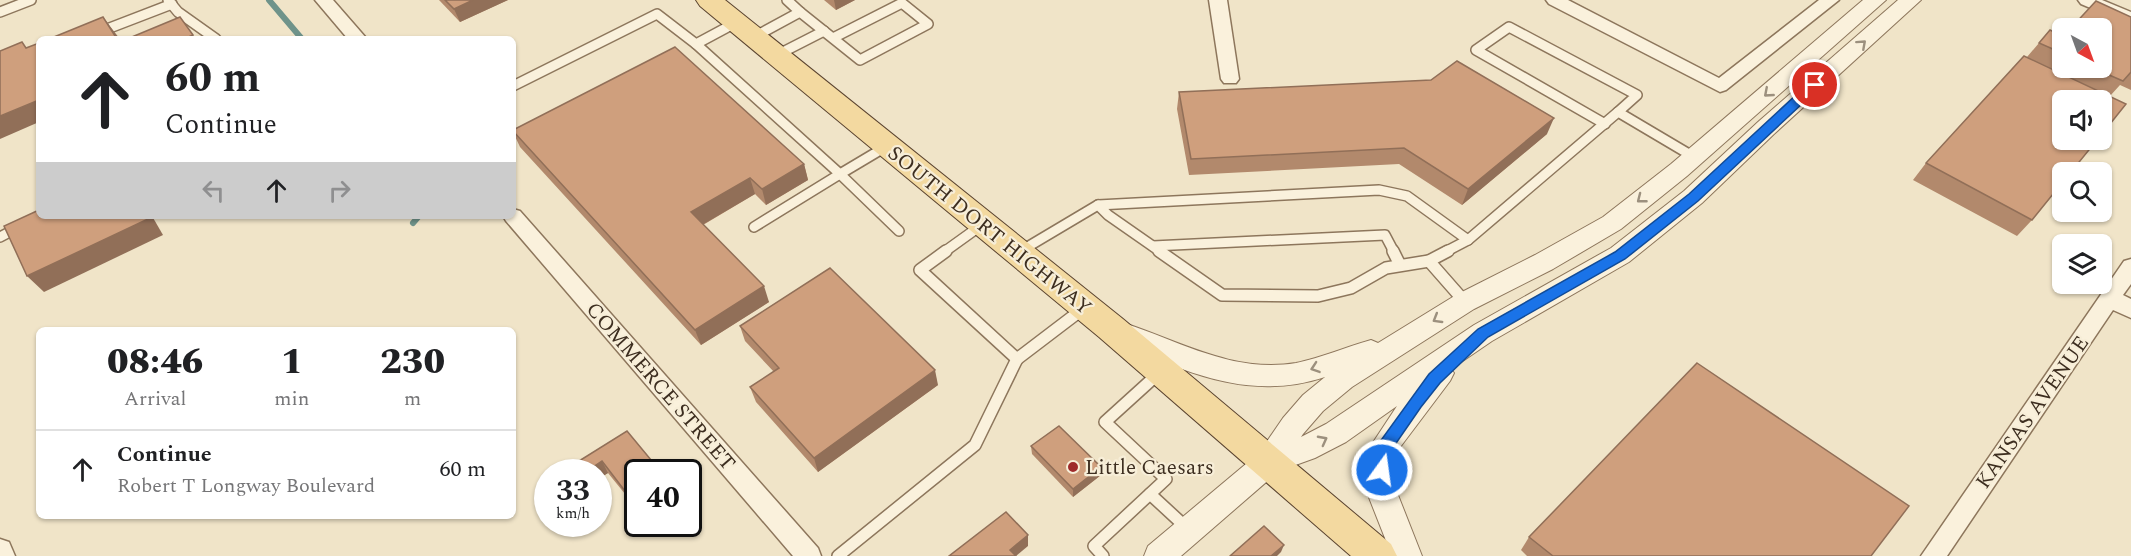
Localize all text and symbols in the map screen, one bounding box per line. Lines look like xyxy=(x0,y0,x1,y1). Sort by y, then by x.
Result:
north arrow xyxy=(2052,18,2112,78)
map controls xyxy=(2052,18,2112,294)
one-way arrow xyxy=(1855,40,1866,51)
text: 60 m xyxy=(165,47,260,110)
pin xyxy=(1789,59,1840,110)
icon: ahead xyxy=(66,60,144,138)
icon: arrive xyxy=(1798,68,1831,101)
one-way arrow xyxy=(1764,86,1775,97)
button: sound xyxy=(2052,90,2112,150)
text: Continue xyxy=(165,104,277,146)
street label: SOUTH DORT HIGHWAY xyxy=(880,138,1099,323)
button: search xyxy=(2052,162,2112,222)
icon: left xyxy=(197,174,230,207)
icon: ahead xyxy=(260,174,293,207)
icon: right xyxy=(323,174,356,207)
one-way arrow xyxy=(1637,192,1648,203)
button: layers xyxy=(2052,234,2112,294)
street label: COMMERCE STREET xyxy=(578,295,743,478)
one-way arrow xyxy=(1433,311,1443,323)
street label: KANSAS AVENUE xyxy=(1968,329,2098,496)
text: 08:46 xyxy=(107,335,203,390)
text: 1 xyxy=(281,335,303,390)
text: 230 xyxy=(380,335,445,390)
one-way arrow xyxy=(1310,360,1321,373)
text: Arrival xyxy=(124,384,186,414)
text: min xyxy=(274,384,309,414)
text: m xyxy=(404,384,421,414)
one-way arrow xyxy=(1317,436,1328,447)
text: Continue xyxy=(117,438,212,471)
position arrow xyxy=(1350,438,1414,502)
place label: Little Caesars xyxy=(1085,452,1214,484)
icon: ahead xyxy=(66,453,99,486)
text: 60 m xyxy=(440,453,486,486)
speed limit sign: 40 xyxy=(624,459,702,537)
marker: Little Caesars xyxy=(1066,460,1080,474)
text: 33 xyxy=(556,468,590,514)
text: Robert T Longway Boulevard xyxy=(117,471,375,501)
text: km/h xyxy=(556,502,590,525)

